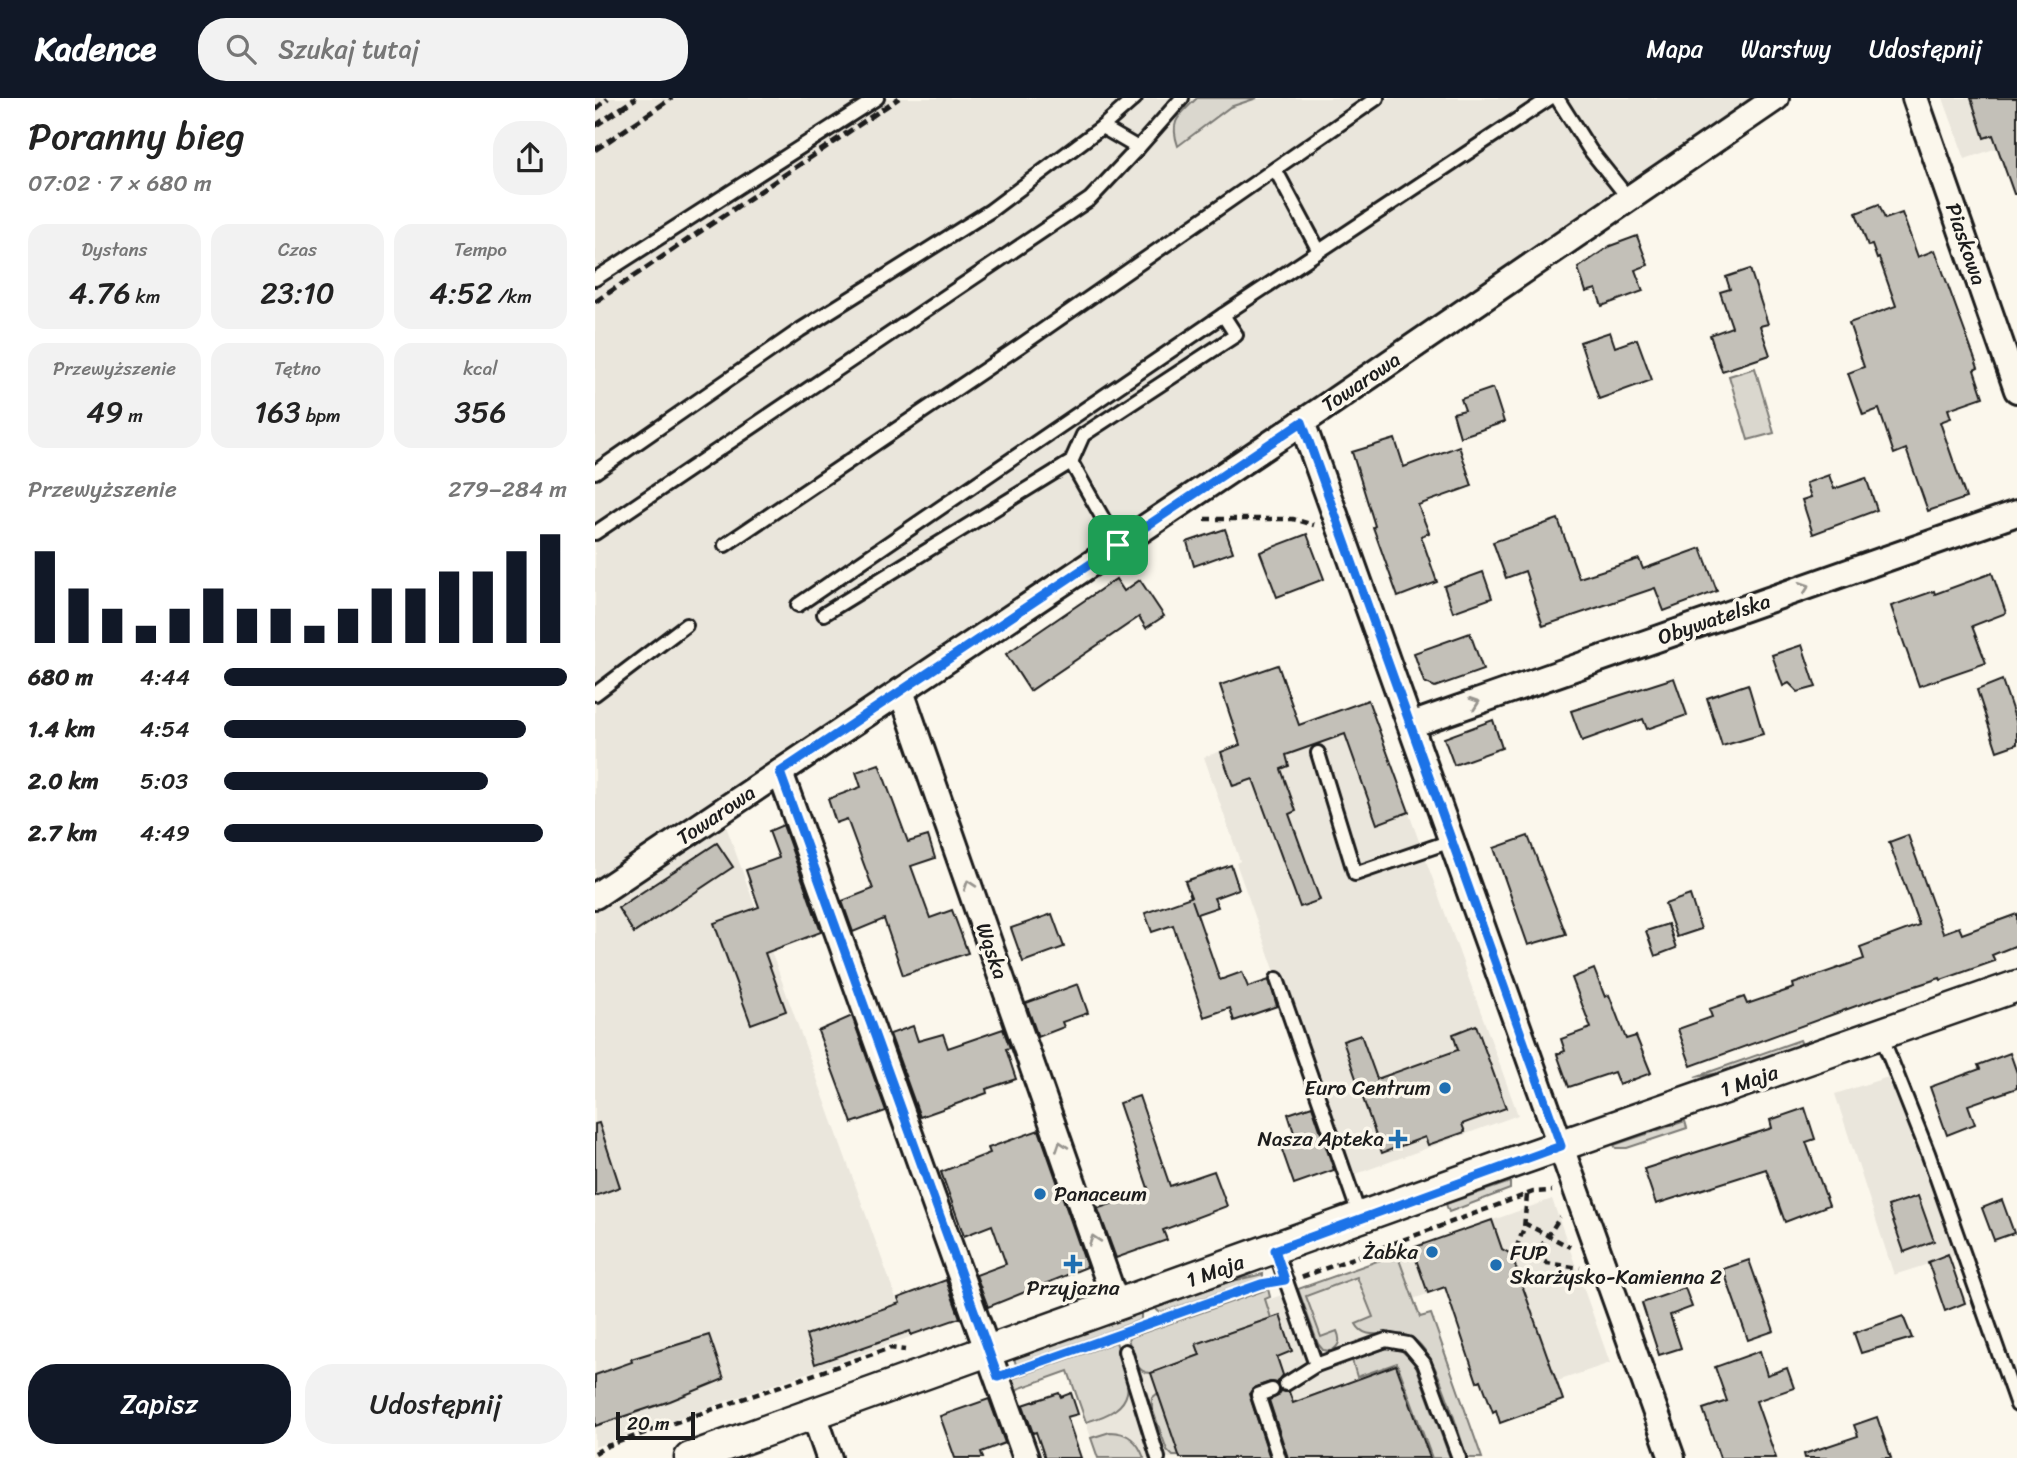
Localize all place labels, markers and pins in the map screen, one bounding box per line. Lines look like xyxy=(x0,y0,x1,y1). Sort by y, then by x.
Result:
pin xyxy=(1088,515,1148,575)
place label: Euro Centrum xyxy=(1304,1069,1431,1107)
marker: Euro Centrum xyxy=(1437,1080,1453,1096)
place label: Nasza Apteka xyxy=(1257,1120,1384,1158)
marker: Nasza Apteka xyxy=(1390,1131,1406,1147)
place label: Panaceum xyxy=(1054,1175,1147,1213)
marker: Panaceum xyxy=(1032,1186,1048,1202)
place label: Żabka xyxy=(1363,1233,1418,1271)
place label: FUP Skarżysko-Kamienna 2 xyxy=(1510,1234,1722,1296)
marker: Żabka xyxy=(1424,1244,1440,1260)
marker: Przyjazna xyxy=(1065,1256,1081,1272)
marker: FUP Skarżysko-Kamienna 2 xyxy=(1488,1257,1504,1273)
place label: Przyjazna xyxy=(1027,1269,1120,1307)

